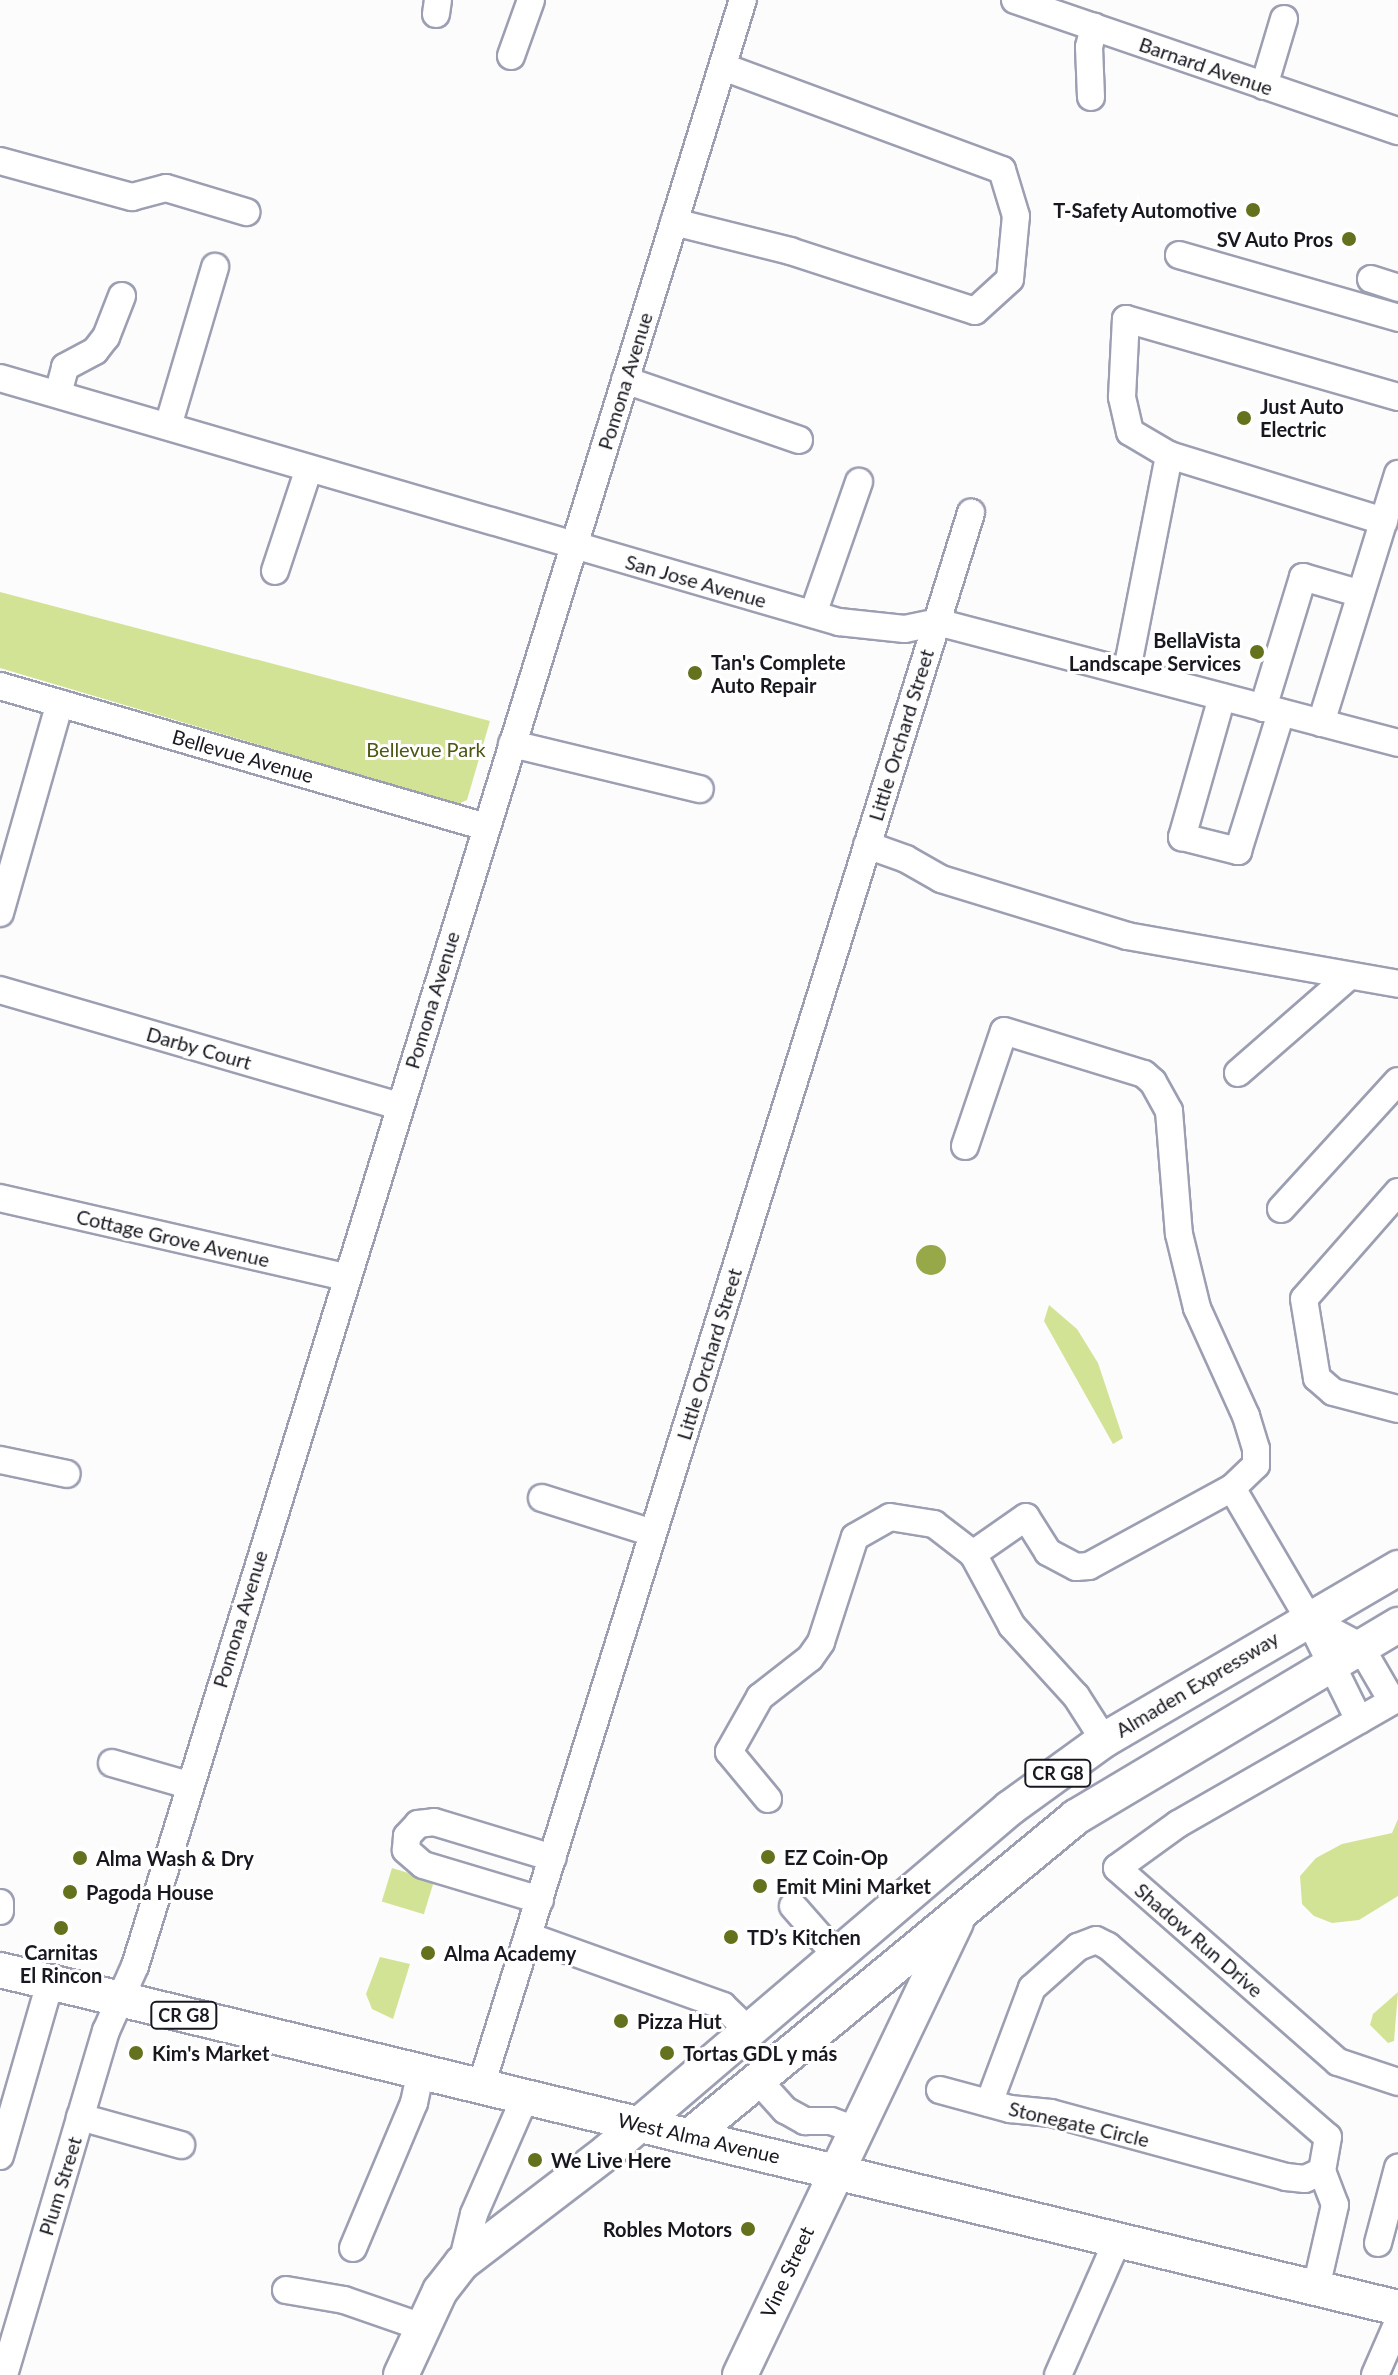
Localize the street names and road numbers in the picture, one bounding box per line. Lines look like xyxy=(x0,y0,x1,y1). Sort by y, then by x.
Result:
street label: Barnard Avenue xyxy=(1136,32,1276,100)
street label: Pomona Avenue xyxy=(593,309,657,453)
street label: San Jose Avenue xyxy=(622,549,770,613)
street label: Little Orchard Street xyxy=(863,646,939,824)
street label: Bellevue Avenue xyxy=(169,724,317,788)
street label: Pomona Avenue xyxy=(400,928,464,1072)
street label: Darby Court xyxy=(143,1021,255,1075)
street label: Cottage Grove Avenue xyxy=(74,1204,272,1272)
street label: Little Orchard Street xyxy=(671,1265,747,1443)
street label: Pomona Avenue xyxy=(208,1547,272,1691)
street label: Almaden Expressway xyxy=(1111,1626,1283,1742)
road number: CR G8 xyxy=(1024,1759,1092,1787)
street label: Shadow Run Drive xyxy=(1130,1878,1268,2002)
road number: CR G8 xyxy=(150,2001,218,2029)
street label: Stonegate Circle xyxy=(1006,2096,1152,2152)
street label: West Alma Avenue xyxy=(615,2108,783,2168)
street label: Plum Street xyxy=(34,2134,86,2238)
street label: Vine Street xyxy=(755,2223,819,2321)

